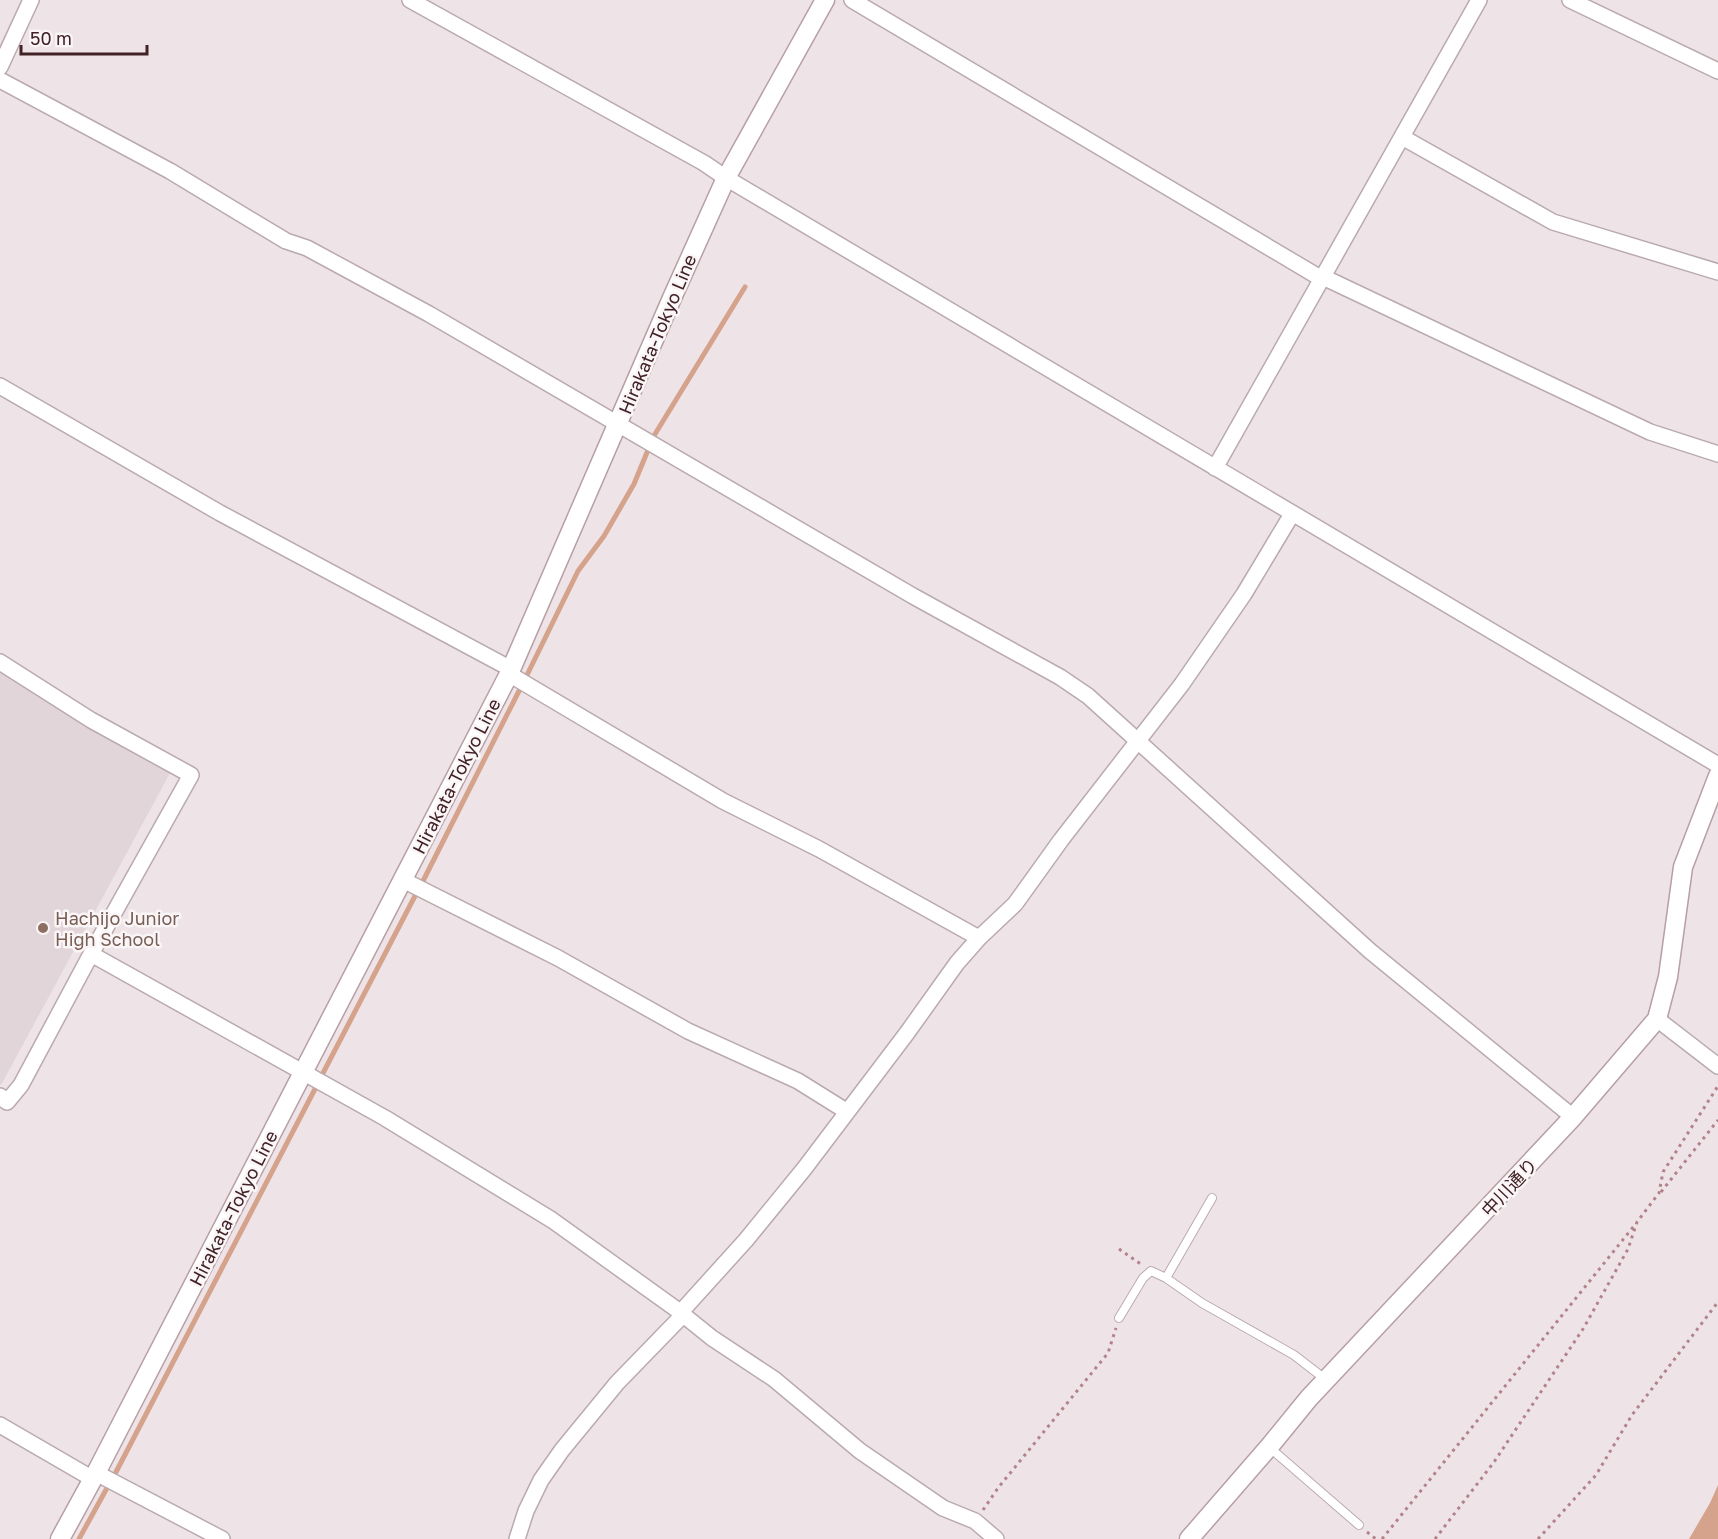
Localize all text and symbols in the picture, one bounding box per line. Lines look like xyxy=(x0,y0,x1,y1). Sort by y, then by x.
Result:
scale bar xyxy=(21,18,147,56)
text: 50 m xyxy=(30,27,72,49)
street label: Hirakata-Tokyo Line xyxy=(613,251,701,417)
street label: Hirakata-Tokyo Line xyxy=(407,695,505,857)
place label: Hachijo Junior High School xyxy=(55,907,179,950)
marker: Hachijo Junior High School xyxy=(36,921,50,935)
street label: Hirakata-Tokyo Line xyxy=(184,1127,282,1289)
street label: 中川通り xyxy=(1476,1153,1542,1221)

